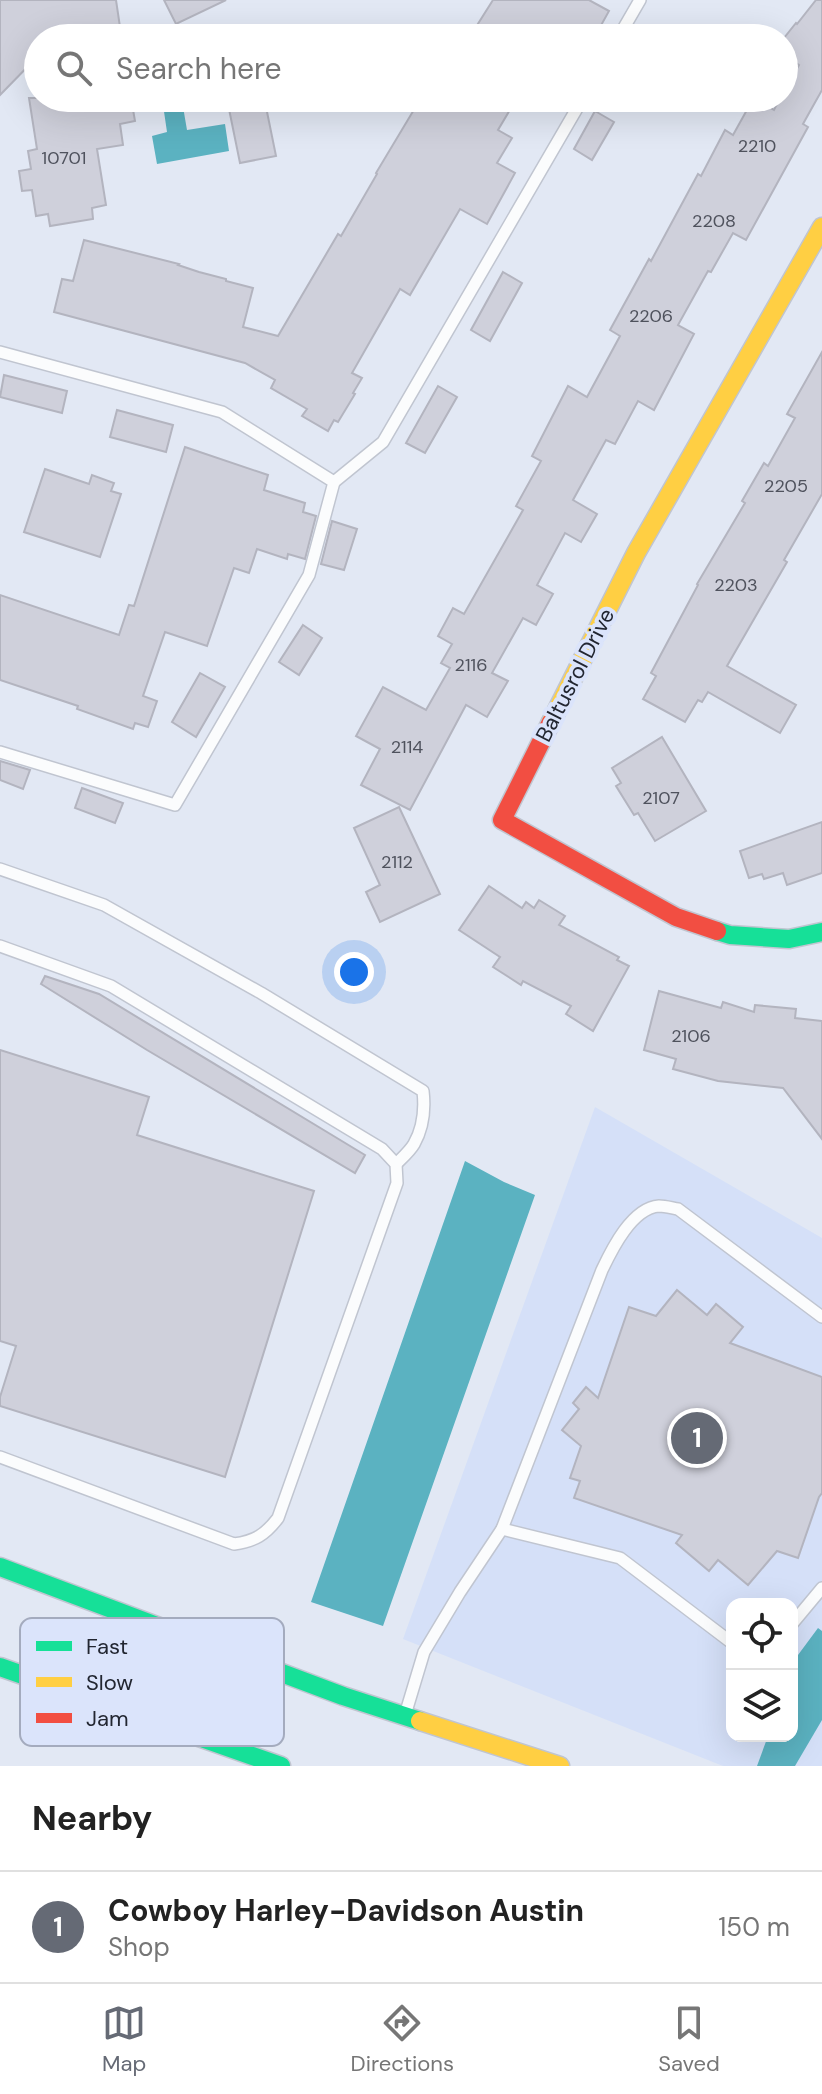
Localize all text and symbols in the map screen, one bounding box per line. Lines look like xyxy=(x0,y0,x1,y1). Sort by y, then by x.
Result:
search box xyxy=(24,24,798,112)
icon: search xyxy=(52,46,96,90)
text: Search here xyxy=(116,49,282,88)
house number: 2210 xyxy=(738,134,776,158)
house number: 10701 xyxy=(42,146,86,170)
house number: 2208 xyxy=(692,209,736,233)
house number: 2206 xyxy=(629,304,673,328)
house number: 2205 xyxy=(764,474,808,498)
house number: 2203 xyxy=(714,573,758,597)
street label: Baltusrol Drive xyxy=(529,603,621,747)
house number: 2116 xyxy=(455,653,487,677)
house number: 2114 xyxy=(391,735,423,759)
house number: 2107 xyxy=(642,786,680,810)
house number: 2112 xyxy=(381,850,413,874)
your location xyxy=(334,952,374,992)
house number: 2106 xyxy=(671,1024,711,1048)
pin: 1 xyxy=(671,1408,723,1468)
map controls xyxy=(726,1598,798,1742)
button: locate xyxy=(726,1598,798,1670)
legend xyxy=(20,1618,284,1746)
text: Fast xyxy=(86,1632,128,1661)
text: Slow xyxy=(86,1668,133,1697)
button: layers xyxy=(726,1670,798,1742)
text: Jam xyxy=(86,1704,129,1733)
text: Nearby xyxy=(32,1796,152,1841)
text: Cowboy Harley-Davidson Austin xyxy=(108,1891,584,1930)
text: 1 xyxy=(53,1910,63,1944)
text: 150 m xyxy=(718,1910,790,1944)
text: Shop xyxy=(108,1930,170,1964)
tab: Map xyxy=(102,2001,146,2078)
tab: Directions xyxy=(351,2001,454,2078)
tab: Saved xyxy=(658,2001,720,2078)

